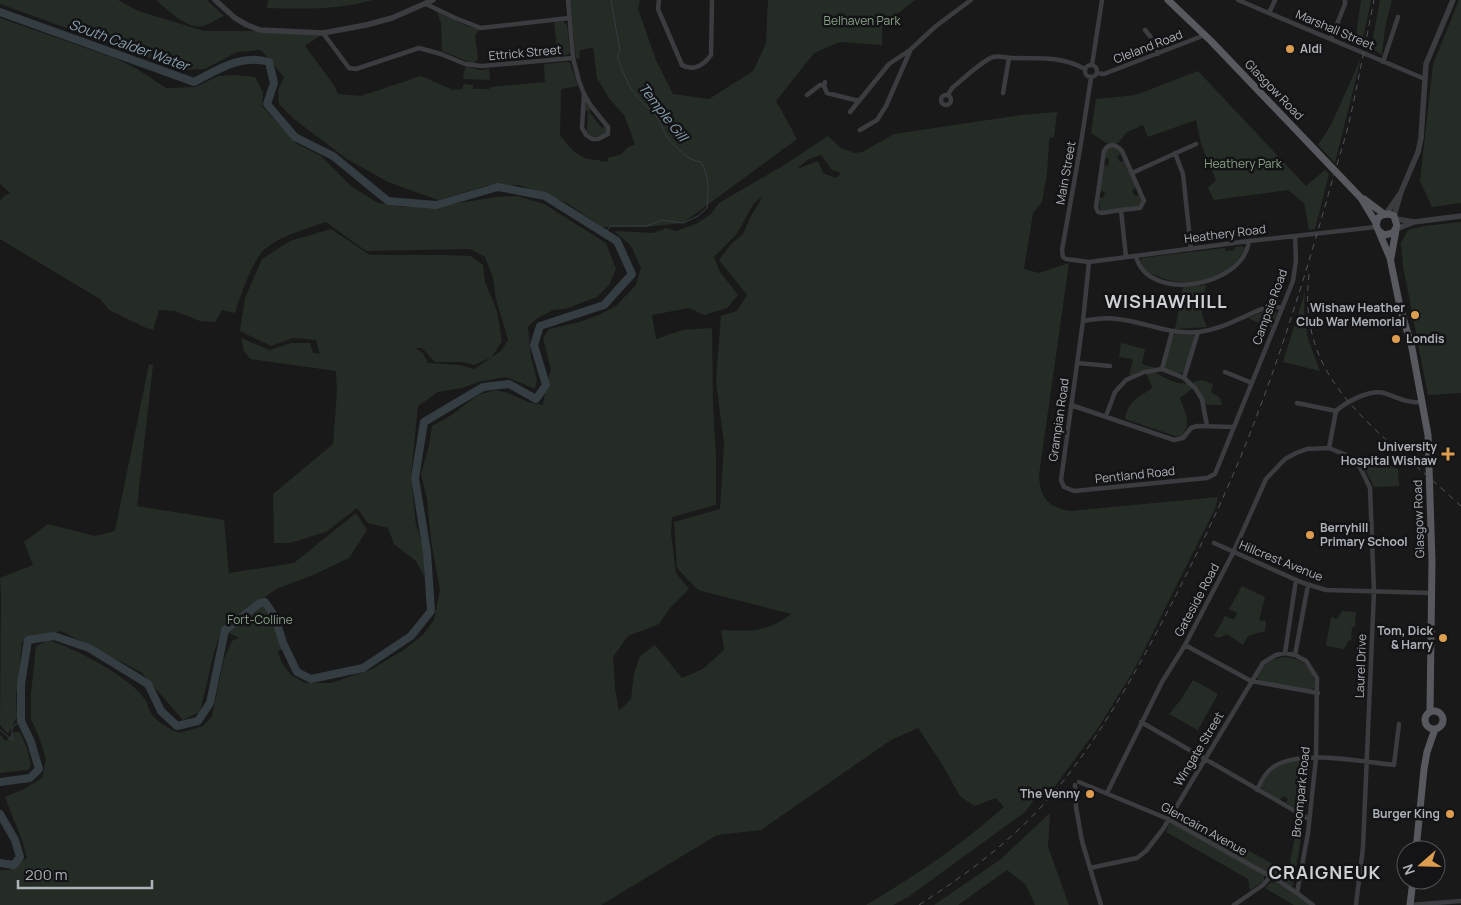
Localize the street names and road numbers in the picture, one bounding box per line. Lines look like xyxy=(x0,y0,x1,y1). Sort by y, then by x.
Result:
street label: Marshall Street xyxy=(1293,5,1377,54)
street label: Cleland Road xyxy=(1111,26,1185,68)
street label: Ettrick Street xyxy=(488,41,562,64)
street label: Glasgow Road xyxy=(1241,56,1308,124)
street label: Main Street xyxy=(1052,140,1079,206)
street label: Heathery Road xyxy=(1183,220,1267,247)
street label: Campsie Road xyxy=(1248,267,1291,347)
street label: Grampian Road xyxy=(1044,377,1073,463)
street label: Pentland Road xyxy=(1094,462,1176,487)
street label: Glasgow Road xyxy=(1409,480,1428,558)
street label: Hillcrest Avenue xyxy=(1237,536,1326,585)
street label: Gateside Road xyxy=(1170,560,1223,639)
street label: Laurel Drive xyxy=(1351,634,1370,698)
street label: Wingate Street xyxy=(1170,708,1228,789)
street label: Broompark Road xyxy=(1287,746,1314,838)
street label: Glencairn Avenue xyxy=(1158,798,1250,859)

